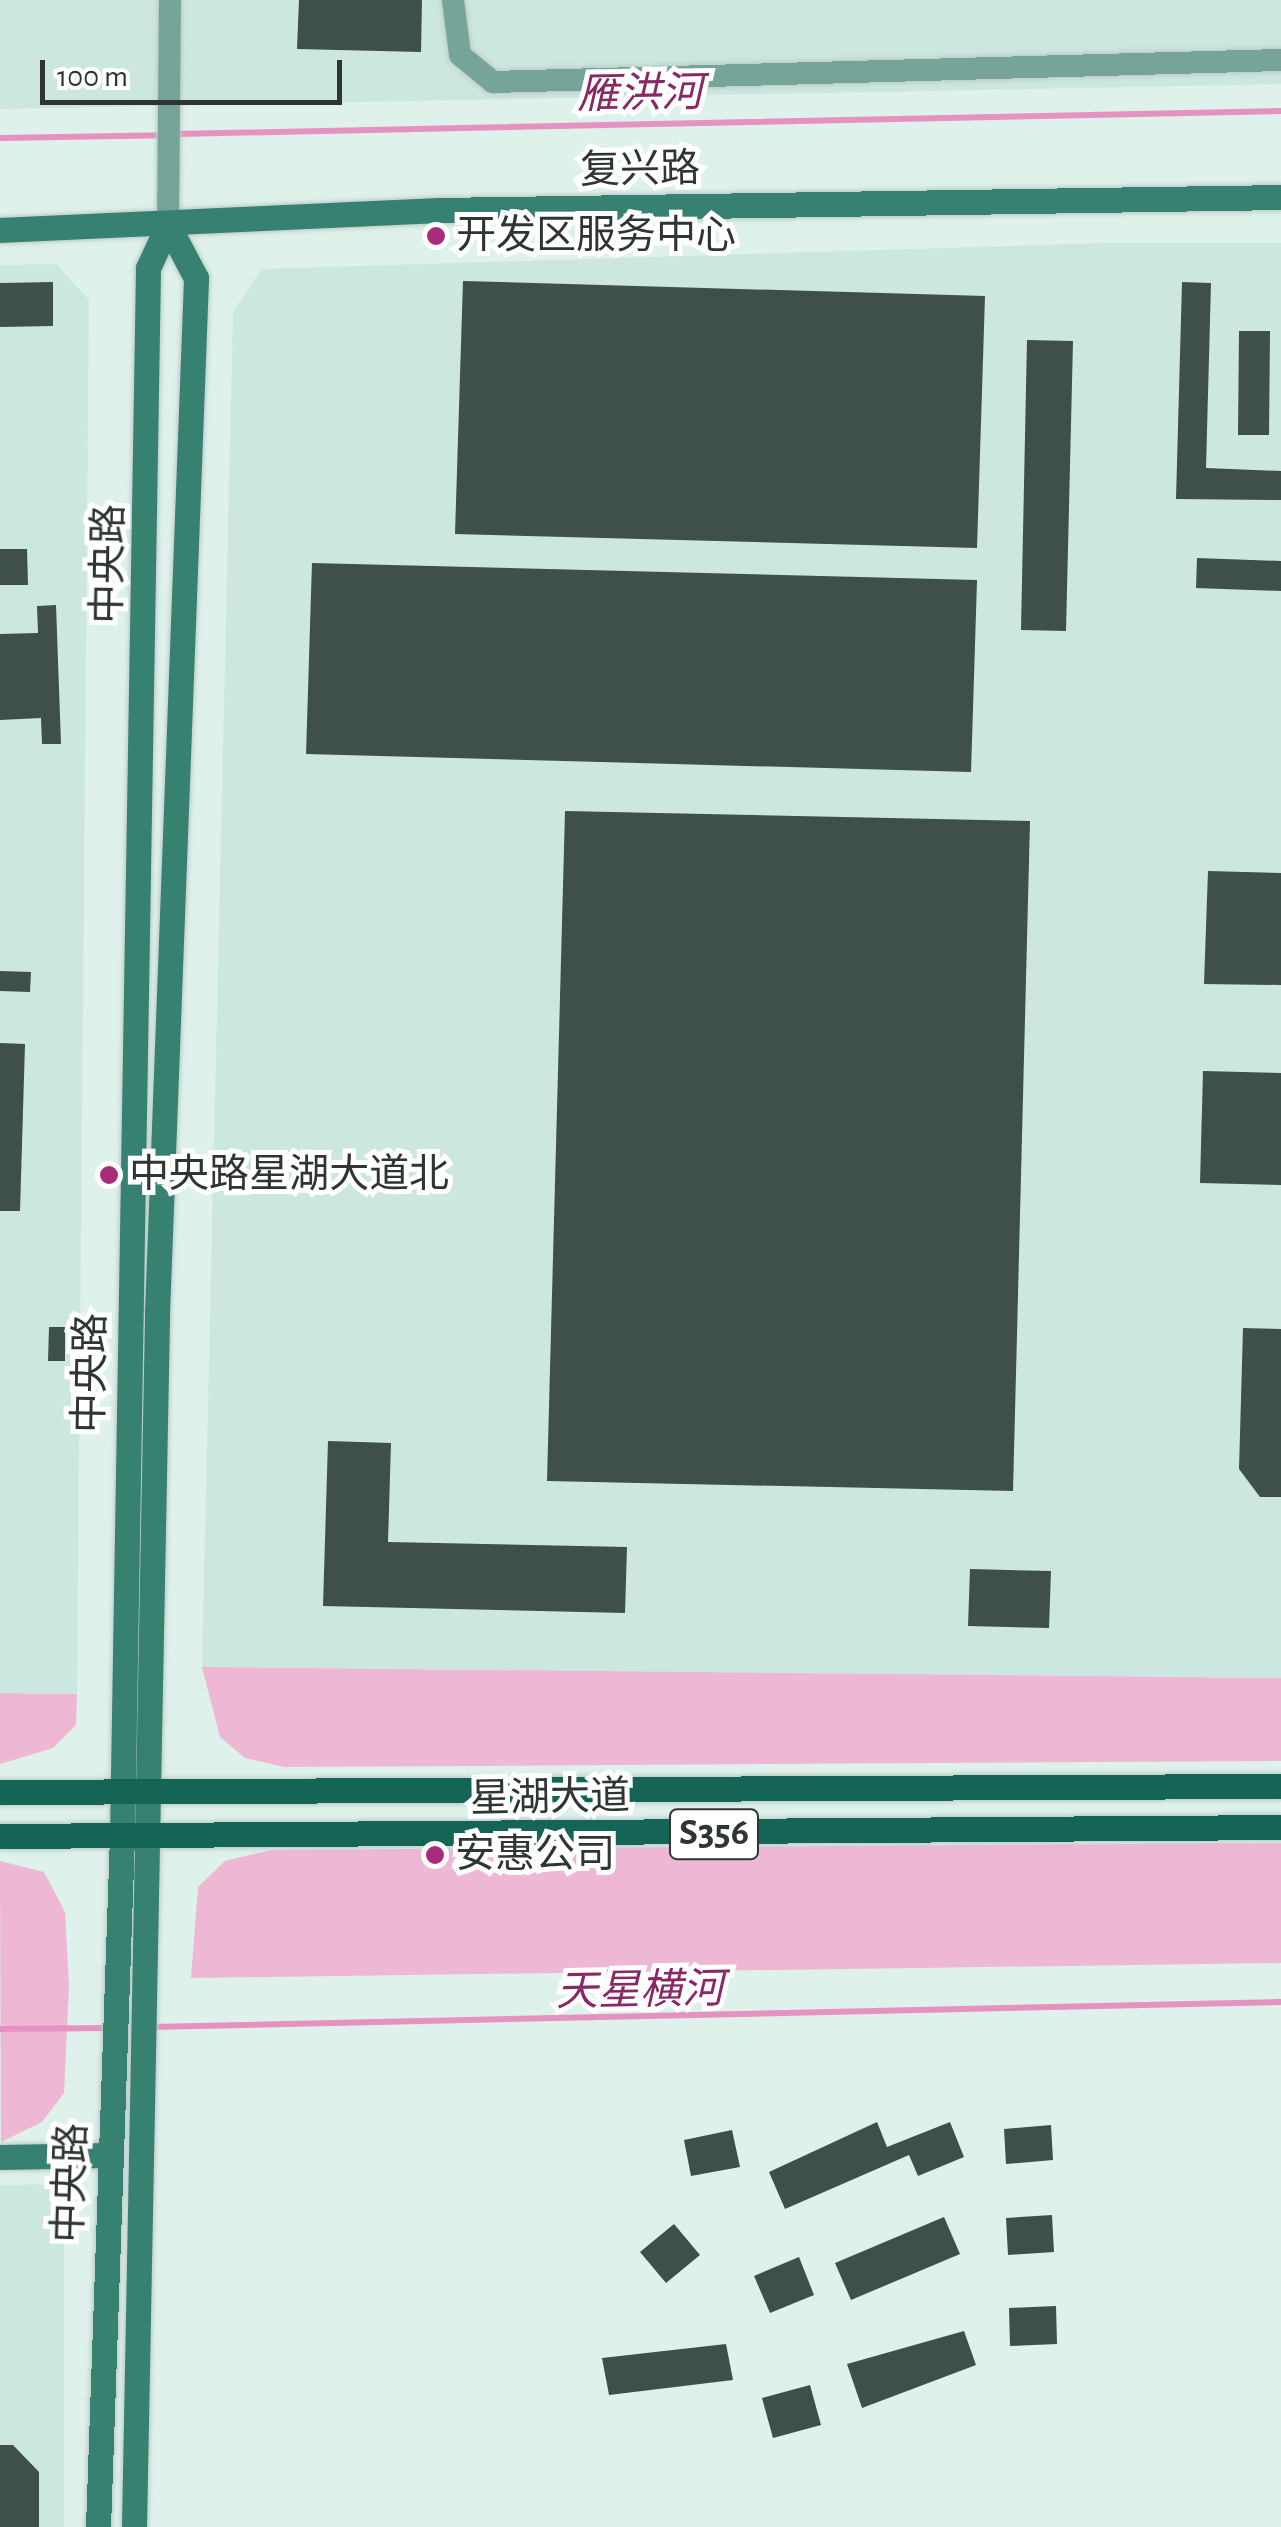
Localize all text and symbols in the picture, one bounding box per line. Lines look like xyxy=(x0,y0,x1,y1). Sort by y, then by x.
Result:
scale bar xyxy=(45,40,348,102)
text: 100 m xyxy=(57,62,128,92)
water label: 雁洪河 xyxy=(577,68,703,120)
street label: 复兴路 xyxy=(580,145,700,195)
place label: 开发区服务中心 xyxy=(456,212,736,260)
marker: 开发区服务中心 xyxy=(425,225,447,247)
street label: 中央路 xyxy=(84,504,134,624)
place label: 中央路星湖大道北 xyxy=(129,1151,449,1199)
marker: 中央路星湖大道北 xyxy=(98,1164,120,1186)
street label: 中央路 xyxy=(66,1313,116,1433)
street label: 星湖大道 xyxy=(470,1773,630,1823)
road number: S356 xyxy=(666,1801,762,1867)
place label: 安惠公司 xyxy=(455,1831,615,1879)
marker: 安惠公司 xyxy=(424,1844,446,1866)
water label: 天星横河 xyxy=(556,1964,724,2018)
street label: 中央路 xyxy=(45,2122,97,2244)

